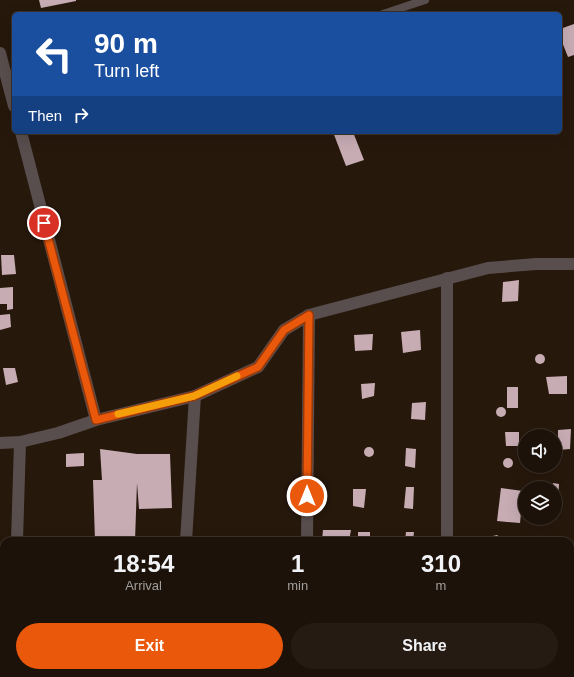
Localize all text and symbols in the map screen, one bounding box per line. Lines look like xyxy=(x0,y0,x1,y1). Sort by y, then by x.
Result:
icon: left xyxy=(28,28,80,80)
text: 90 m xyxy=(94,28,158,59)
text: Turn left xyxy=(94,61,159,81)
icon: right xyxy=(70,104,92,126)
text: Then xyxy=(28,107,62,124)
pin xyxy=(27,206,61,240)
icon: arrive xyxy=(33,212,55,234)
map controls xyxy=(518,429,562,525)
button: sound xyxy=(518,429,562,473)
position arrow xyxy=(286,475,328,517)
button: layers xyxy=(518,481,562,525)
text: 18:54 xyxy=(113,550,174,577)
text: 1 xyxy=(291,550,304,577)
text: 310 xyxy=(421,550,461,577)
text: Arrival xyxy=(125,578,162,593)
text: min xyxy=(287,578,308,593)
text: m xyxy=(436,578,446,593)
button: Exit xyxy=(16,623,283,669)
button: Share xyxy=(291,623,558,669)

